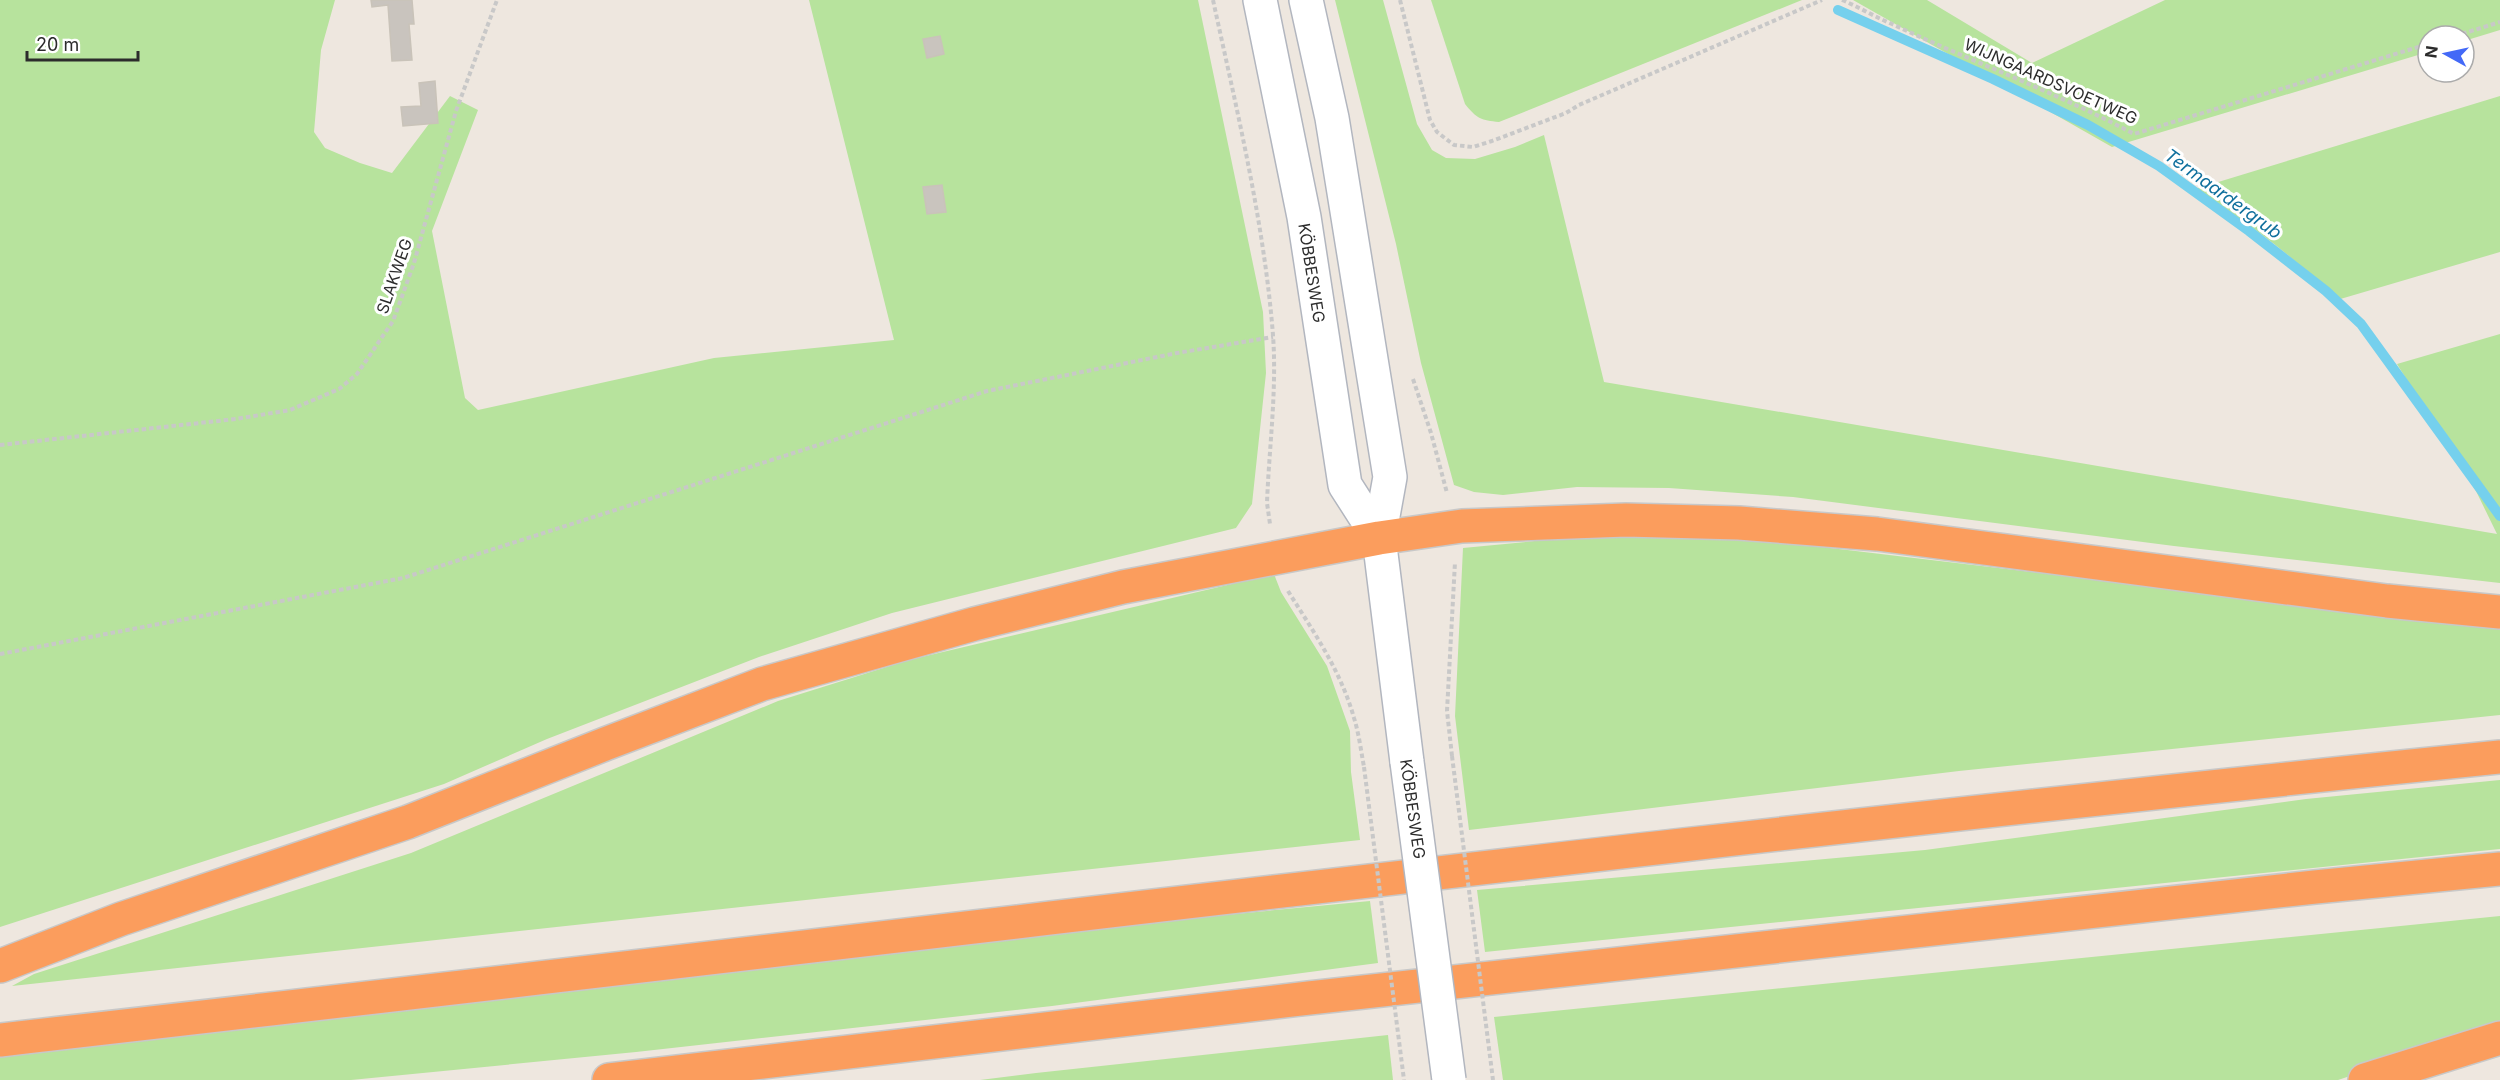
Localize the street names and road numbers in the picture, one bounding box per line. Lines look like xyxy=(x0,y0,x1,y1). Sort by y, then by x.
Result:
street label: WIJNGAARDSVOETWEG xyxy=(1961,34,2141,128)
street label: KÖBBESWEG xyxy=(1294,222,1330,324)
street label: SLAKWEG xyxy=(372,236,416,316)
street label: KÖBBESWEG xyxy=(1396,758,1430,860)

